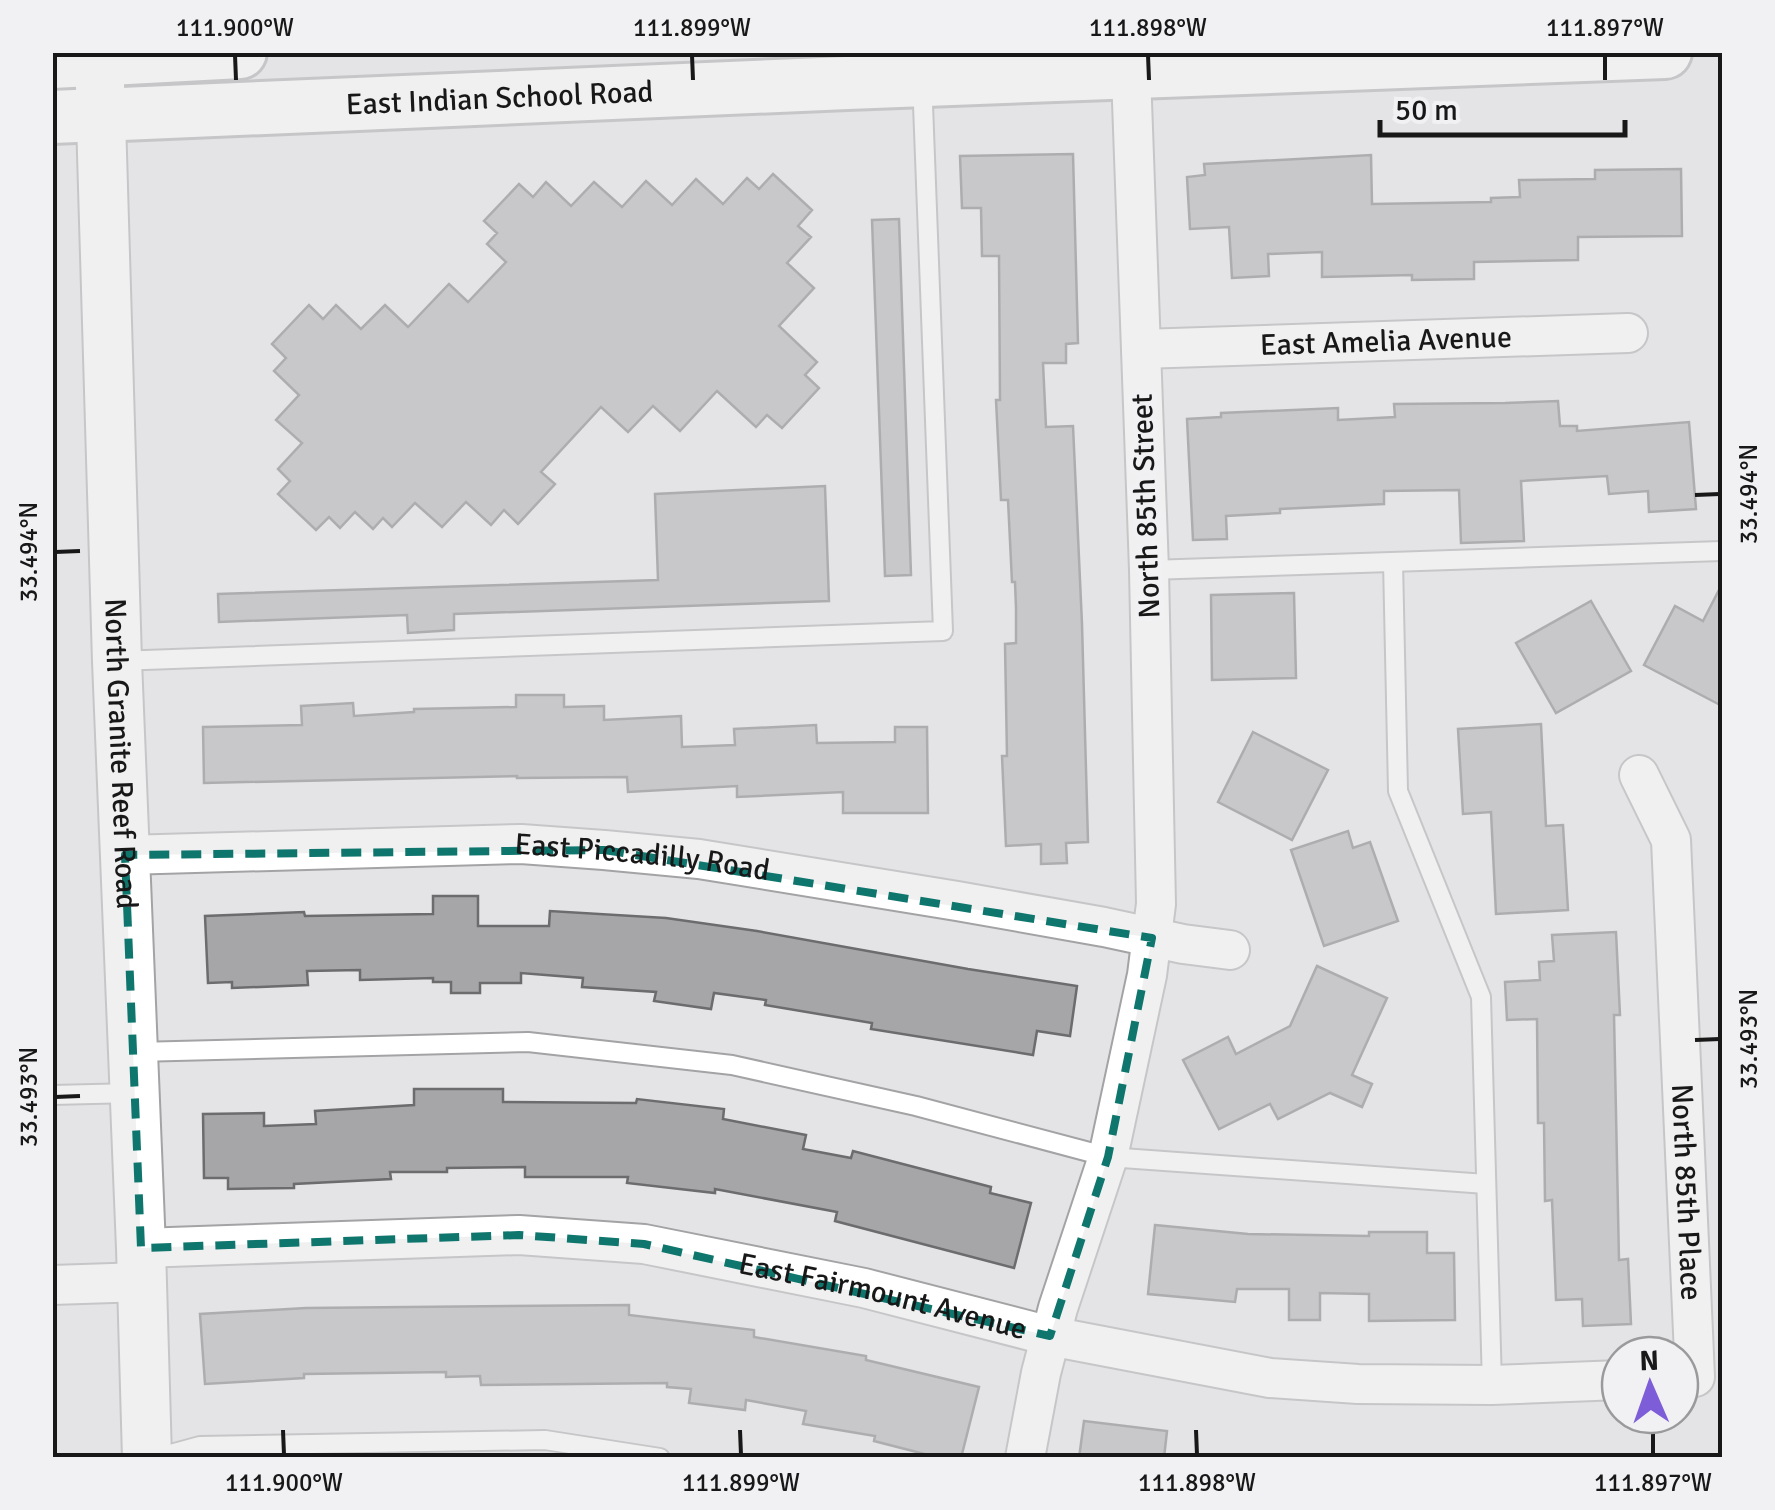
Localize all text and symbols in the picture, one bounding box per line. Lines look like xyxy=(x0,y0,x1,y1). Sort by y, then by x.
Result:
text: 111.900°W xyxy=(176,12,294,43)
text: 111.899°W xyxy=(633,12,751,43)
text: 111.898°W xyxy=(1089,12,1207,43)
text: 111.897°W xyxy=(1546,12,1664,43)
street label: East Indian School Road xyxy=(345,73,654,123)
scale bar xyxy=(1380,75,1625,137)
text: 50 m xyxy=(1395,92,1458,129)
street label: East Amelia Avenue xyxy=(1259,318,1512,364)
street label: North 85th Street xyxy=(1124,393,1168,619)
text: 33.494°N xyxy=(1733,444,1764,544)
text: 33.494°N xyxy=(13,502,44,602)
street label: North Granite Reef Road xyxy=(97,598,146,910)
street label: East Piccadilly Road xyxy=(513,825,772,889)
text: 33.493°N xyxy=(1733,989,1764,1089)
text: 33.493°N xyxy=(13,1047,44,1147)
street label: North 85th Place xyxy=(1663,1083,1710,1301)
street label: East Fairmount Avenue xyxy=(736,1245,1031,1348)
north arrow xyxy=(1600,1335,1700,1435)
text: N xyxy=(1639,1344,1659,1378)
text: 111.900°W xyxy=(225,1467,343,1498)
text: 111.899°W xyxy=(682,1467,800,1498)
text: 111.898°W xyxy=(1138,1467,1256,1498)
text: 111.897°W xyxy=(1594,1467,1712,1498)

